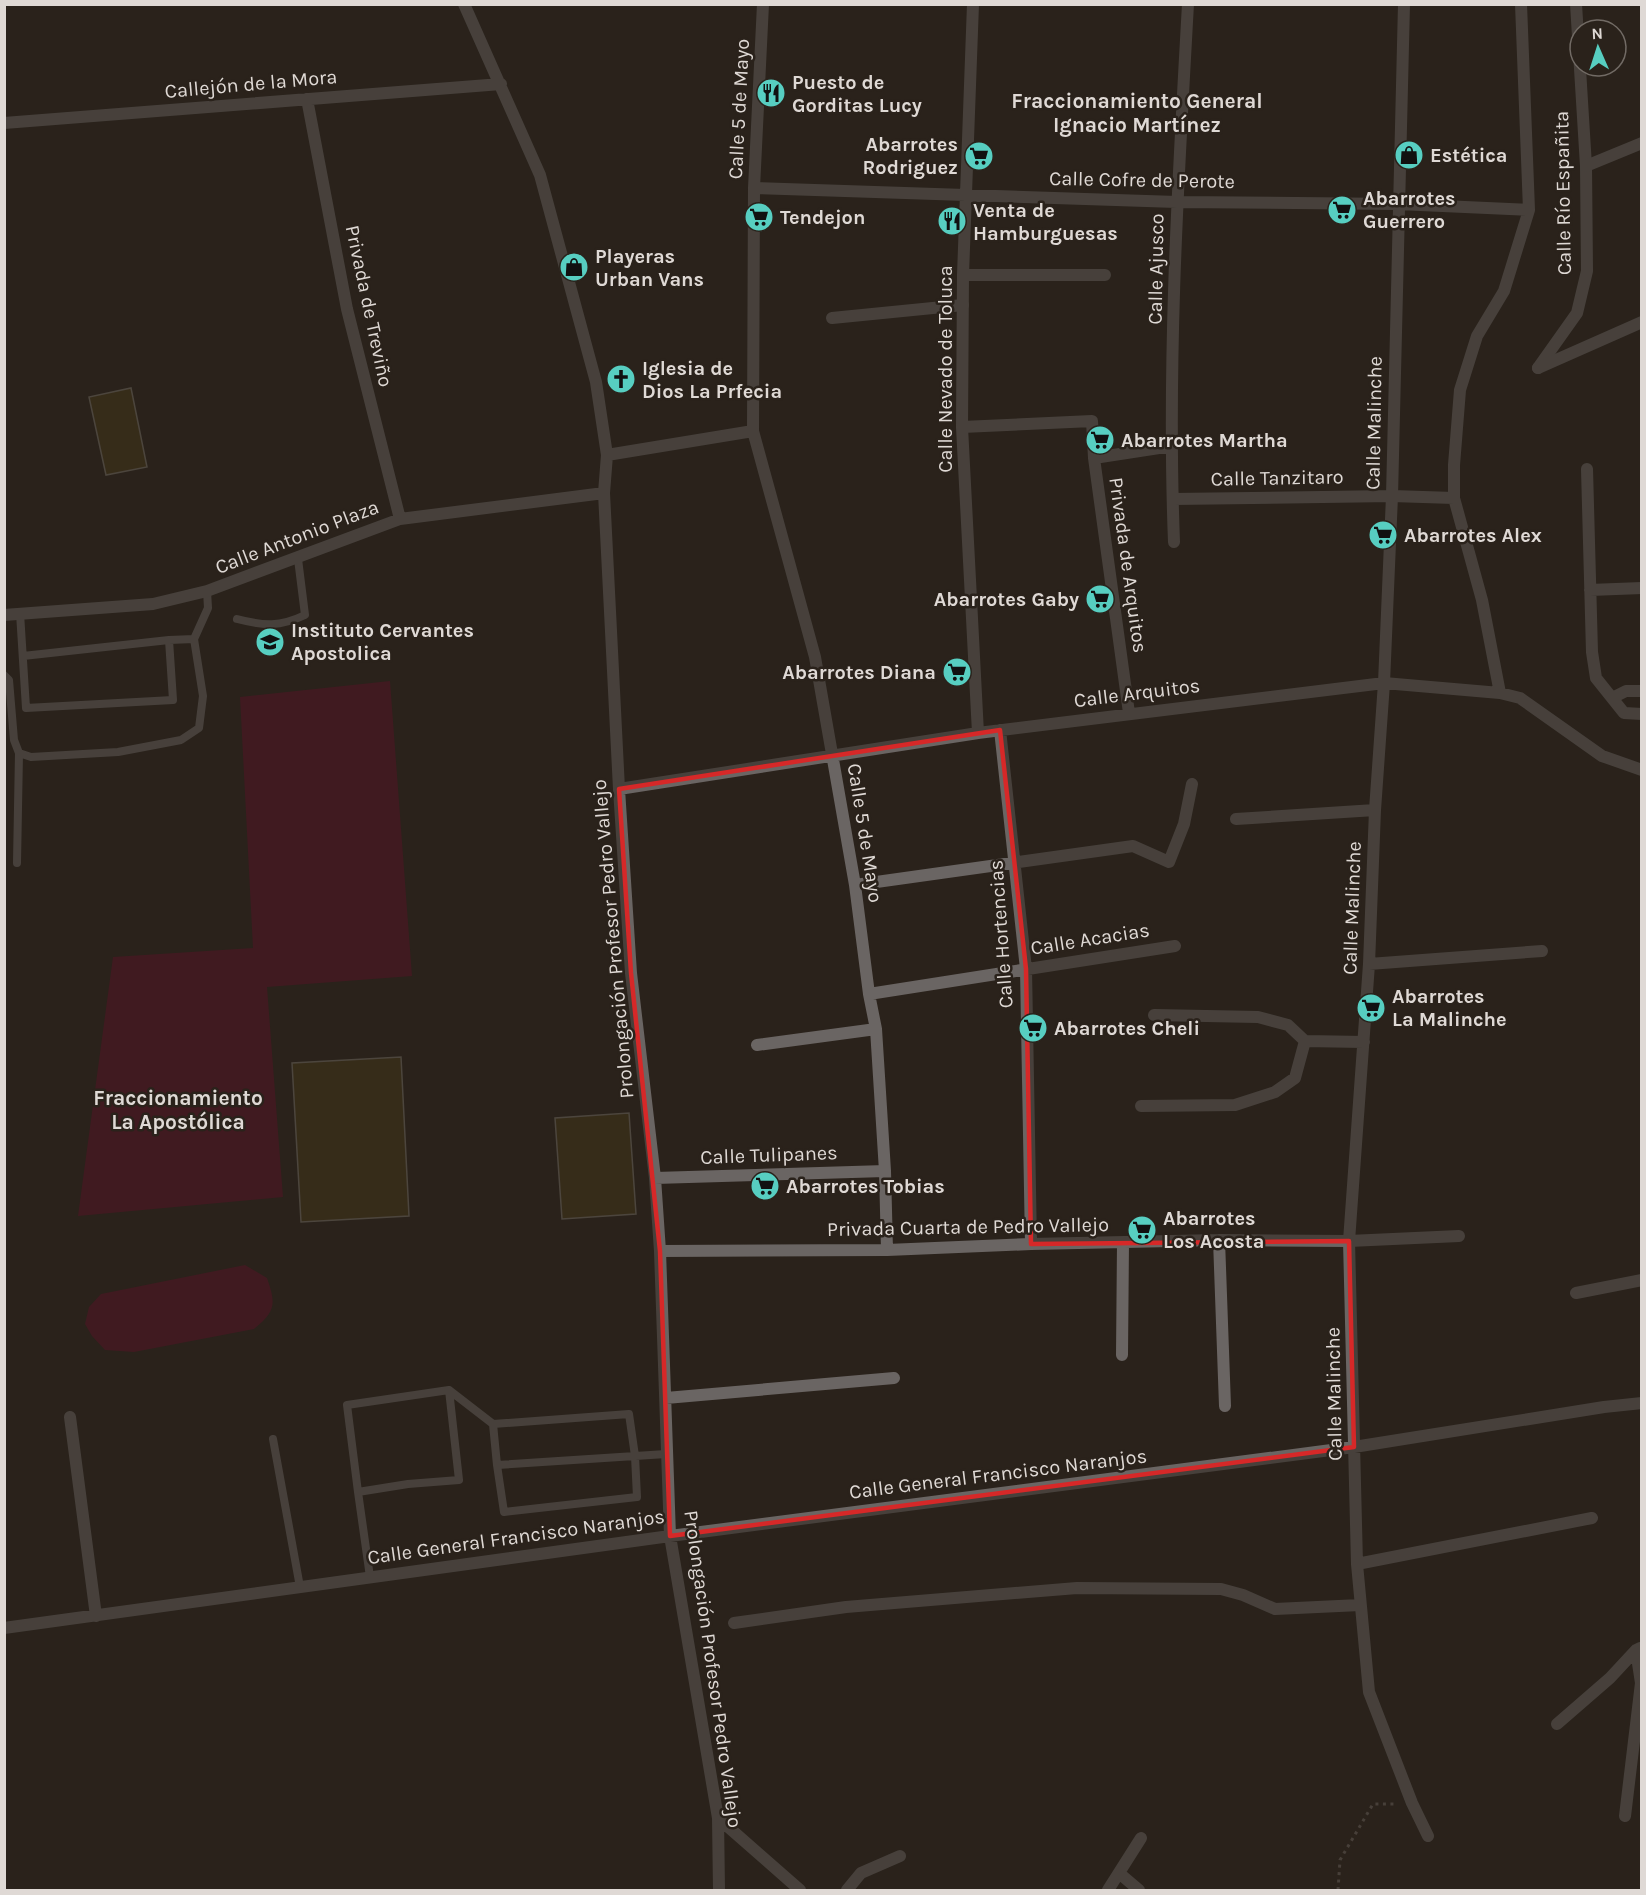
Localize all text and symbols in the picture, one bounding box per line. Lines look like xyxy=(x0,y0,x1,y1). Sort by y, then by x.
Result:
north arrow xyxy=(1568,18,1628,78)
text: N xyxy=(1591,24,1603,43)
street label: Calle 5 de Mayo xyxy=(724,38,754,180)
street label: Callejón de la Mora xyxy=(164,65,338,103)
place label: Puesto de Gorditas Lucy xyxy=(792,71,922,117)
restaurant icon: Puesto de Gorditas Lucy xyxy=(755,77,787,109)
district label: Fraccionamiento General Ignacio Martínez xyxy=(1011,89,1263,137)
street label: Calle Río Españita xyxy=(1550,111,1576,275)
place label: Abarrotes Rodriguez xyxy=(862,133,958,179)
shop icon: Estética xyxy=(1393,139,1425,171)
supermarket icon: Abarrotes Rodriguez xyxy=(963,140,995,172)
place label: Estética xyxy=(1430,144,1508,167)
street label: Calle Cofre de Perote xyxy=(1049,167,1235,193)
place label: Abarrotes Guerrero xyxy=(1363,187,1456,233)
supermarket icon: Abarrotes Guerrero xyxy=(1326,194,1358,226)
place label: Venta de Hamburguesas xyxy=(973,199,1118,245)
supermarket icon: Tendejon xyxy=(743,201,775,233)
restaurant icon: Venta de Hamburguesas xyxy=(936,205,968,237)
place label: Tendejon xyxy=(780,206,865,229)
street label: Calle Ajusco xyxy=(1144,213,1168,325)
street label: Privada de Treviño xyxy=(341,223,397,389)
place label: Playeras Urban Vans xyxy=(595,245,704,291)
shop icon: Playeras Urban Vans xyxy=(558,251,590,283)
street label: Calle Nevado de Toluca xyxy=(934,265,957,473)
street label: Calle Malinche xyxy=(1361,356,1387,490)
place label: Iglesia de Dios La Prfecia xyxy=(642,357,782,403)
church icon: Iglesia de Dios La Prfecia xyxy=(605,363,637,395)
supermarket icon: Abarrotes Martha xyxy=(1084,424,1116,456)
place label: Abarrotes Martha xyxy=(1121,429,1288,452)
street label: Calle Tanzitaro xyxy=(1210,465,1344,491)
street label: Privada de Arquitos xyxy=(1104,476,1152,654)
street label: Calle Antonio Plaza xyxy=(212,495,382,579)
supermarket icon: Abarrotes Alex xyxy=(1367,519,1399,551)
place label: Abarrotes Alex xyxy=(1404,524,1542,547)
supermarket icon: Abarrotes Gaby xyxy=(1084,583,1116,615)
place label: Abarrotes Gaby xyxy=(934,588,1079,611)
place label: Instituto Cervantes Apostolica xyxy=(291,619,474,665)
school or university icon: Instituto Cervantes Apostolica xyxy=(254,626,286,658)
supermarket icon: Abarrotes Diana xyxy=(941,656,973,688)
place label: Abarrotes Diana xyxy=(782,661,936,684)
street label: Calle Arquitos xyxy=(1073,674,1201,712)
street label: Calle 5 de Mayo xyxy=(843,762,887,904)
street label: Prolongación Profesor Pedro Vallejo xyxy=(588,778,638,1100)
street label: Calle Malinche xyxy=(1338,841,1366,975)
street label: Calle Hortencias xyxy=(984,859,1018,1009)
street label: Calle Acacias xyxy=(1029,918,1151,960)
place label: Abarrotes La Malinche xyxy=(1392,985,1507,1031)
supermarket icon: Abarrotes La Malinche xyxy=(1355,992,1387,1024)
supermarket icon: Abarrotes Cheli xyxy=(1017,1012,1049,1044)
place label: Abarrotes Cheli xyxy=(1054,1017,1200,1040)
district label: Fraccionamiento La Apostólica xyxy=(93,1086,263,1134)
street label: Calle Tulipanes xyxy=(700,1141,838,1169)
supermarket icon: Abarrotes Tobias xyxy=(749,1170,781,1202)
place label: Abarrotes Tobias xyxy=(786,1175,945,1198)
place label: Abarrotes Los Acosta xyxy=(1163,1207,1264,1253)
street label: Privada Cuarta de Pedro Vallejo xyxy=(827,1213,1109,1241)
supermarket icon: Abarrotes Los Acosta xyxy=(1126,1214,1158,1246)
street label: Calle Malinche xyxy=(1321,1327,1347,1461)
street label: Calle General Francisco Naranjos xyxy=(848,1444,1148,1504)
street label: Calle General Francisco Naranjos xyxy=(366,1505,666,1569)
street label: Prolongación Profesor Pedro Vallejo xyxy=(679,1509,747,1829)

